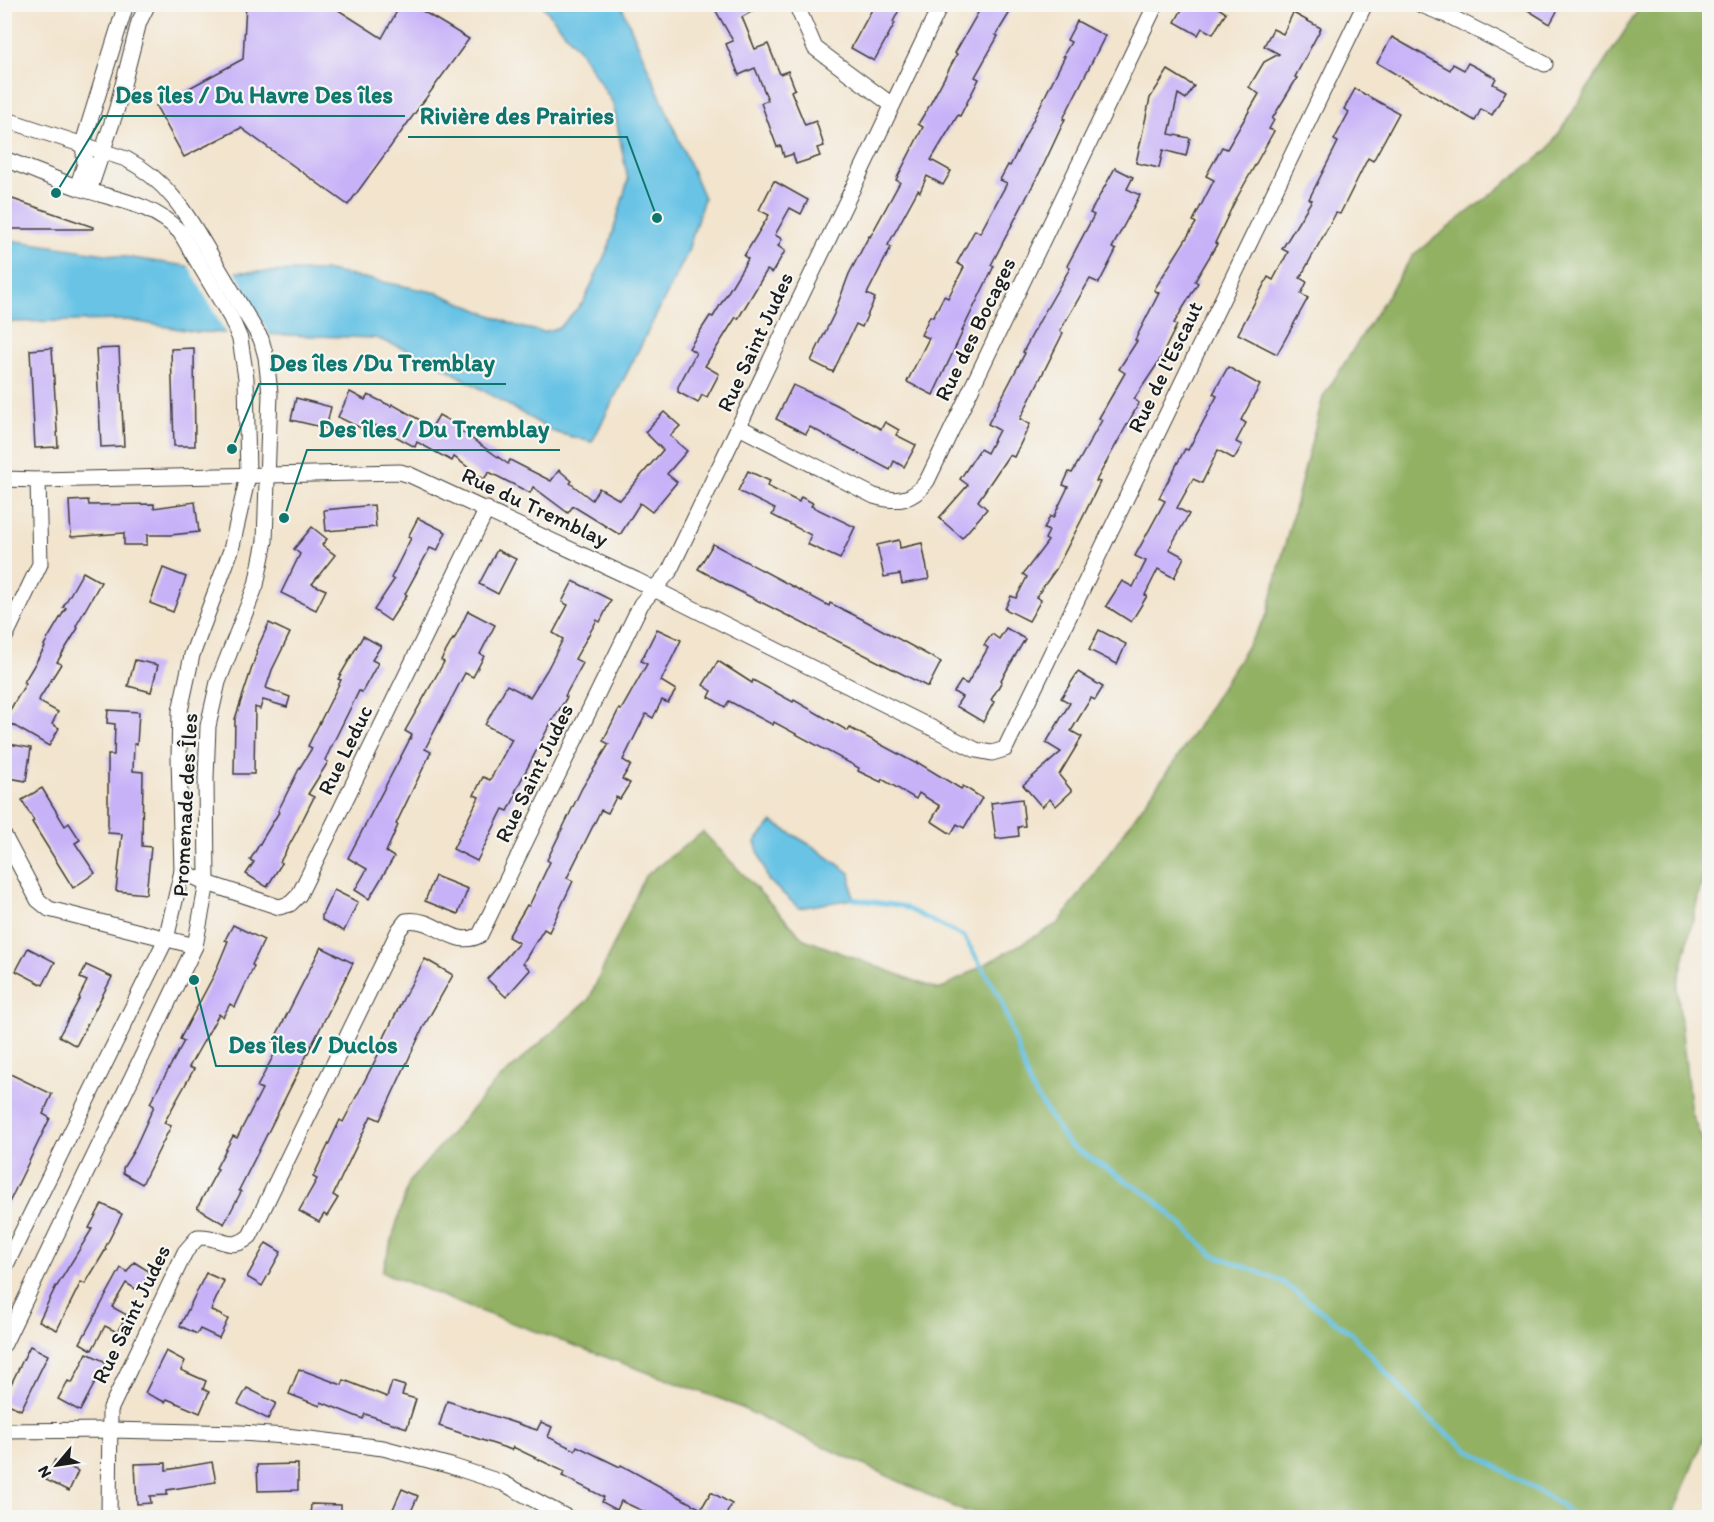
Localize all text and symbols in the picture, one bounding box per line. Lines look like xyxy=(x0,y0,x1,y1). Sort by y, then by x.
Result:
callout: Des îles / Du Havre Des îles xyxy=(103,74,405,116)
text: Des îles / Du Havre Des îles xyxy=(115,80,393,109)
callout: Rivière des Prairies xyxy=(408,95,627,137)
text: Rivière des Prairies xyxy=(420,101,614,130)
street label: Rue des Bocages xyxy=(929,253,1021,405)
street label: Rue Saint Judes xyxy=(711,268,799,416)
street label: Rue de l'Escaut xyxy=(1122,297,1208,437)
callout: Des îles /Du Tremblay xyxy=(259,342,506,384)
text: Des îles /Du Tremblay xyxy=(269,348,495,378)
callout: Des îles / Du Tremblay xyxy=(307,408,560,450)
text: Des îles / Du Tremblay xyxy=(319,414,550,444)
street label: Rue du Tremblay xyxy=(457,461,613,553)
street label: Rue Saint Judes xyxy=(489,699,579,847)
street label: Rue Leduc xyxy=(312,701,378,799)
street label: Promenade des Îles xyxy=(167,712,203,898)
callout: Des îles / Duclos xyxy=(216,1024,409,1066)
text: Des îles / Duclos xyxy=(228,1030,398,1059)
street label: Rue Saint Judes xyxy=(86,1240,176,1388)
north arrow xyxy=(27,1435,87,1495)
text: N xyxy=(33,1463,55,1481)

